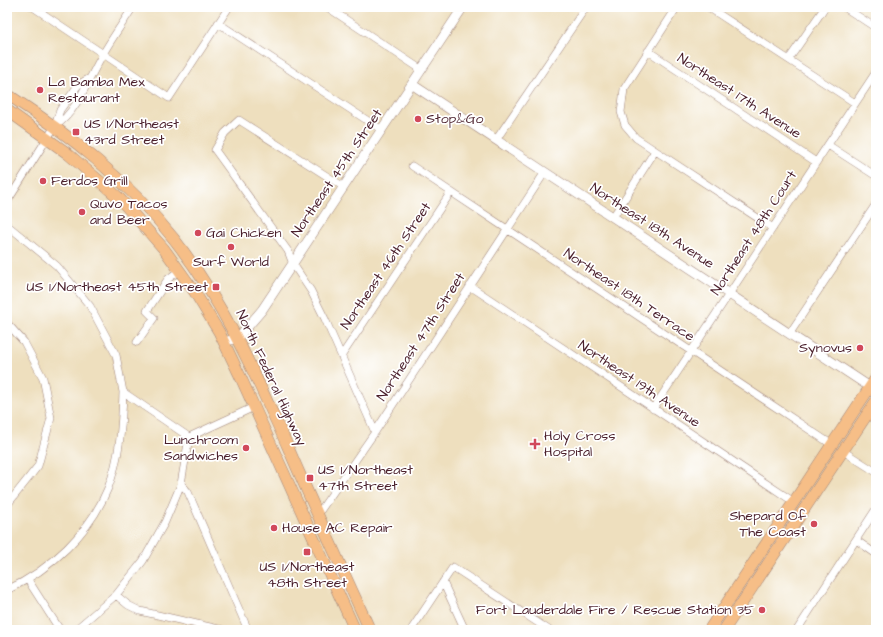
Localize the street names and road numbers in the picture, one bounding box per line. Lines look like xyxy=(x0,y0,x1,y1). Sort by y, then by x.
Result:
street label: Northeast 17th Avenue xyxy=(673,48,805,144)
street label: Northeast 45th Street xyxy=(287,105,388,241)
street label: Northeast 48th Court xyxy=(706,166,802,299)
street label: Northeast 18th Avenue xyxy=(586,178,718,274)
street label: Northeast 46th Street xyxy=(336,198,436,334)
street label: Northeast 18th Terrace xyxy=(559,244,699,347)
street label: Northeast 47th Street xyxy=(372,269,470,405)
street label: North Federal Highway xyxy=(231,307,311,450)
street label: Northeast 19th Avenue xyxy=(574,336,704,433)

